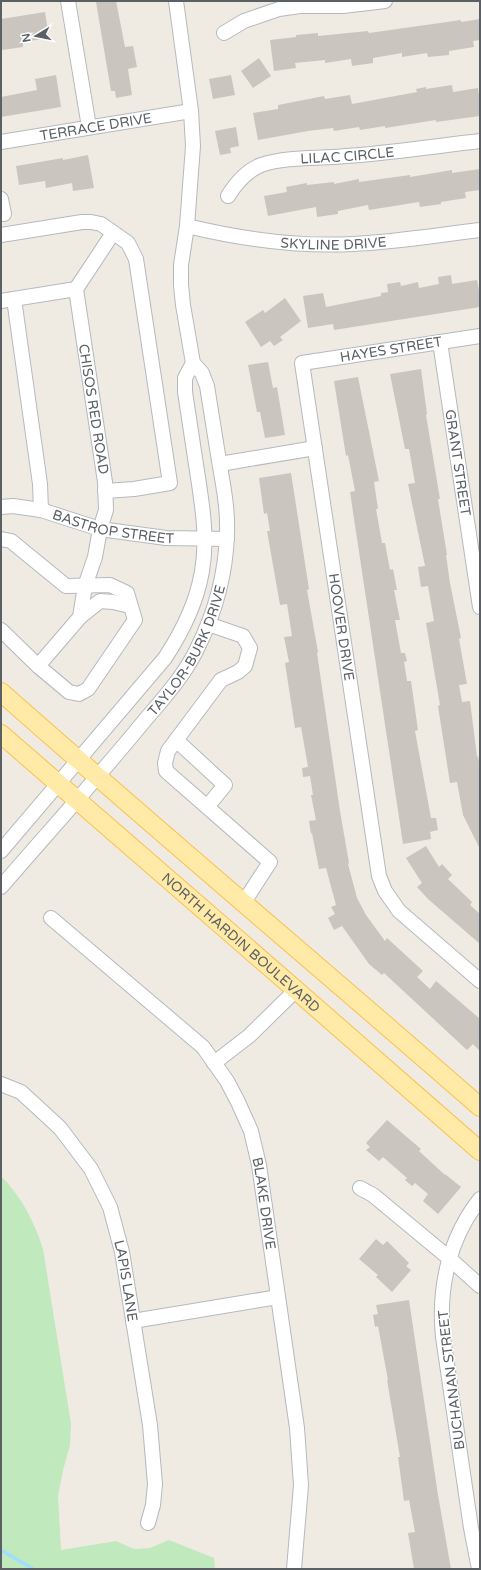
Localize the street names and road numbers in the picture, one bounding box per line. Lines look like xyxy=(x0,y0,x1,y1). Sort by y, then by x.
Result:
street label: TERRACE DRIVE xyxy=(39,110,153,145)
street label: LILAC CIRCLE xyxy=(300,144,395,167)
street label: SKYLINE DRIVE xyxy=(280,234,387,254)
street label: HAYES STREET xyxy=(339,333,444,366)
street label: CHISOS RED ROAD xyxy=(75,343,112,475)
street label: GRANT STREET xyxy=(441,408,474,518)
street label: BASTROP STREET xyxy=(50,506,175,547)
street label: HOOVER DRIVE xyxy=(325,572,358,682)
street label: TAYLOR-BURK DRIVE xyxy=(144,583,229,720)
street label: NORTH HARDIN BOULEVARD xyxy=(158,869,324,1016)
street label: BLAKE DRIVE xyxy=(248,1155,279,1251)
street label: LAPIS LANE xyxy=(110,1238,141,1323)
street label: BUCHANAN STREET xyxy=(434,1309,469,1451)

